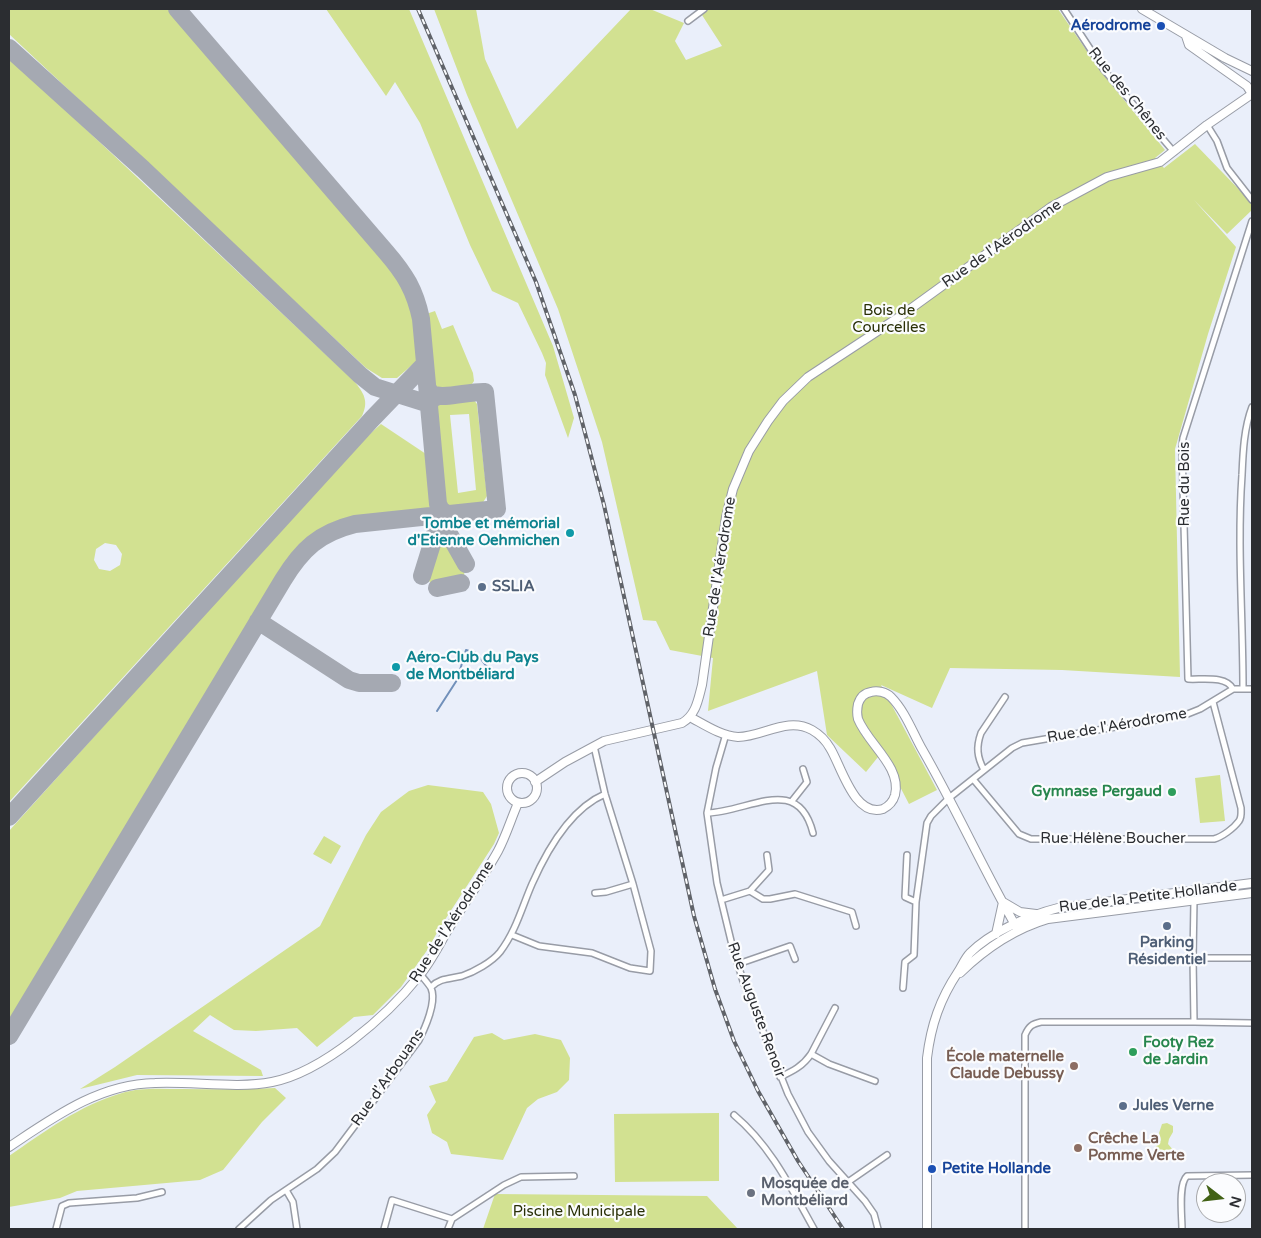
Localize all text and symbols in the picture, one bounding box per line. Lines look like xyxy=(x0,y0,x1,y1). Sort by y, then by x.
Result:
place label: Aérodrome xyxy=(1070,17,1151,35)
marker: Aérodrome xyxy=(1155,20,1167,32)
street label: Rue des Chênes xyxy=(1084,44,1170,144)
street label: Rue de l'Aérodrome xyxy=(939,196,1065,292)
park label: Bois de Courcelles xyxy=(852,302,926,337)
street label: Rue du Bois xyxy=(1176,441,1194,527)
street label: Rue de l'Aérodrome xyxy=(700,496,740,638)
place label: Tombe et mémorial d'Etienne Oehmichen xyxy=(407,515,560,550)
marker: Tombe et mémorial d'Etienne Oehmichen xyxy=(564,527,576,539)
place label: SSLIA xyxy=(492,578,535,596)
marker: SSLIA xyxy=(476,581,488,593)
place label: Aéro-Club du Pays de Montbéliard xyxy=(406,649,539,684)
marker: Aéro-Club du Pays de Montbéliard xyxy=(390,661,402,673)
street label: Rue de l'Aérodrome xyxy=(1046,705,1188,747)
place label: Gymnase Pergaud xyxy=(1031,783,1162,801)
marker: Gymnase Pergaud xyxy=(1166,786,1178,798)
street label: Rue Hélène Boucher xyxy=(1040,830,1186,848)
street label: Rue de l'Aérodrome xyxy=(406,858,498,986)
street label: Rue de la Petite Hollande xyxy=(1058,877,1238,917)
marker: Parking Résidentiel xyxy=(1161,920,1173,932)
place label: Parking Résidentiel xyxy=(1128,934,1206,969)
street label: Rue Auguste Renoir xyxy=(723,940,789,1080)
street label: Rue d'Arbouans xyxy=(348,1026,428,1130)
place label: Footy Rez de Jardin xyxy=(1143,1034,1214,1069)
marker: Footy Rez de Jardin xyxy=(1127,1046,1139,1058)
place label: École maternelle Claude Debussy xyxy=(946,1048,1064,1083)
marker: École maternelle Claude Debussy xyxy=(1068,1060,1080,1072)
place label: Jules Verne xyxy=(1133,1097,1214,1115)
marker: Jules Verne xyxy=(1117,1100,1129,1112)
place label: Crêche La Pomme Verte xyxy=(1088,1130,1185,1165)
marker: Crêche La Pomme Verte xyxy=(1072,1142,1084,1154)
place label: Petite Hollande xyxy=(942,1160,1051,1178)
marker: Petite Hollande xyxy=(926,1163,938,1175)
north arrow xyxy=(1196,1173,1246,1223)
place label: Mosquée de Montbéliard xyxy=(761,1175,849,1210)
marker: Mosquée de Montbéliard xyxy=(745,1187,757,1199)
text: N xyxy=(1225,1194,1245,1210)
park label: Piscine Municipale xyxy=(513,1203,645,1221)

